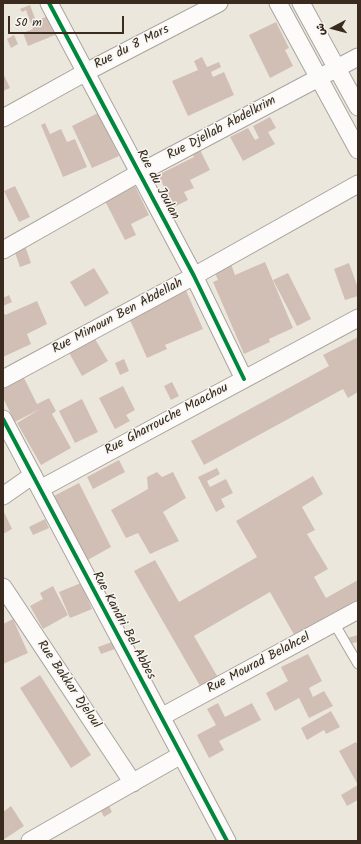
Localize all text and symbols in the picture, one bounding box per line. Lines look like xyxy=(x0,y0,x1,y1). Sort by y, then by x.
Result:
scale bar xyxy=(10,8,126,34)
north arrow xyxy=(313,8,353,48)
text: 50 m xyxy=(15,13,42,32)
street label: Rue du 8 Mars xyxy=(92,22,172,74)
text: ش xyxy=(311,22,331,36)
street label: Rue Djellab Abdelkrim xyxy=(165,94,279,164)
street label: Rue du Joulan xyxy=(132,147,182,223)
street label: Rue Mimoun Ben Abdellah xyxy=(50,276,186,358)
street label: Rue Gharrouche Maachou xyxy=(102,381,232,459)
street label: Rue Kandri Bel Abbes xyxy=(88,569,158,683)
street label: Rue Mourad Belahcel xyxy=(205,630,313,698)
street label: Rue Bakkar Djeloul xyxy=(33,638,103,732)

